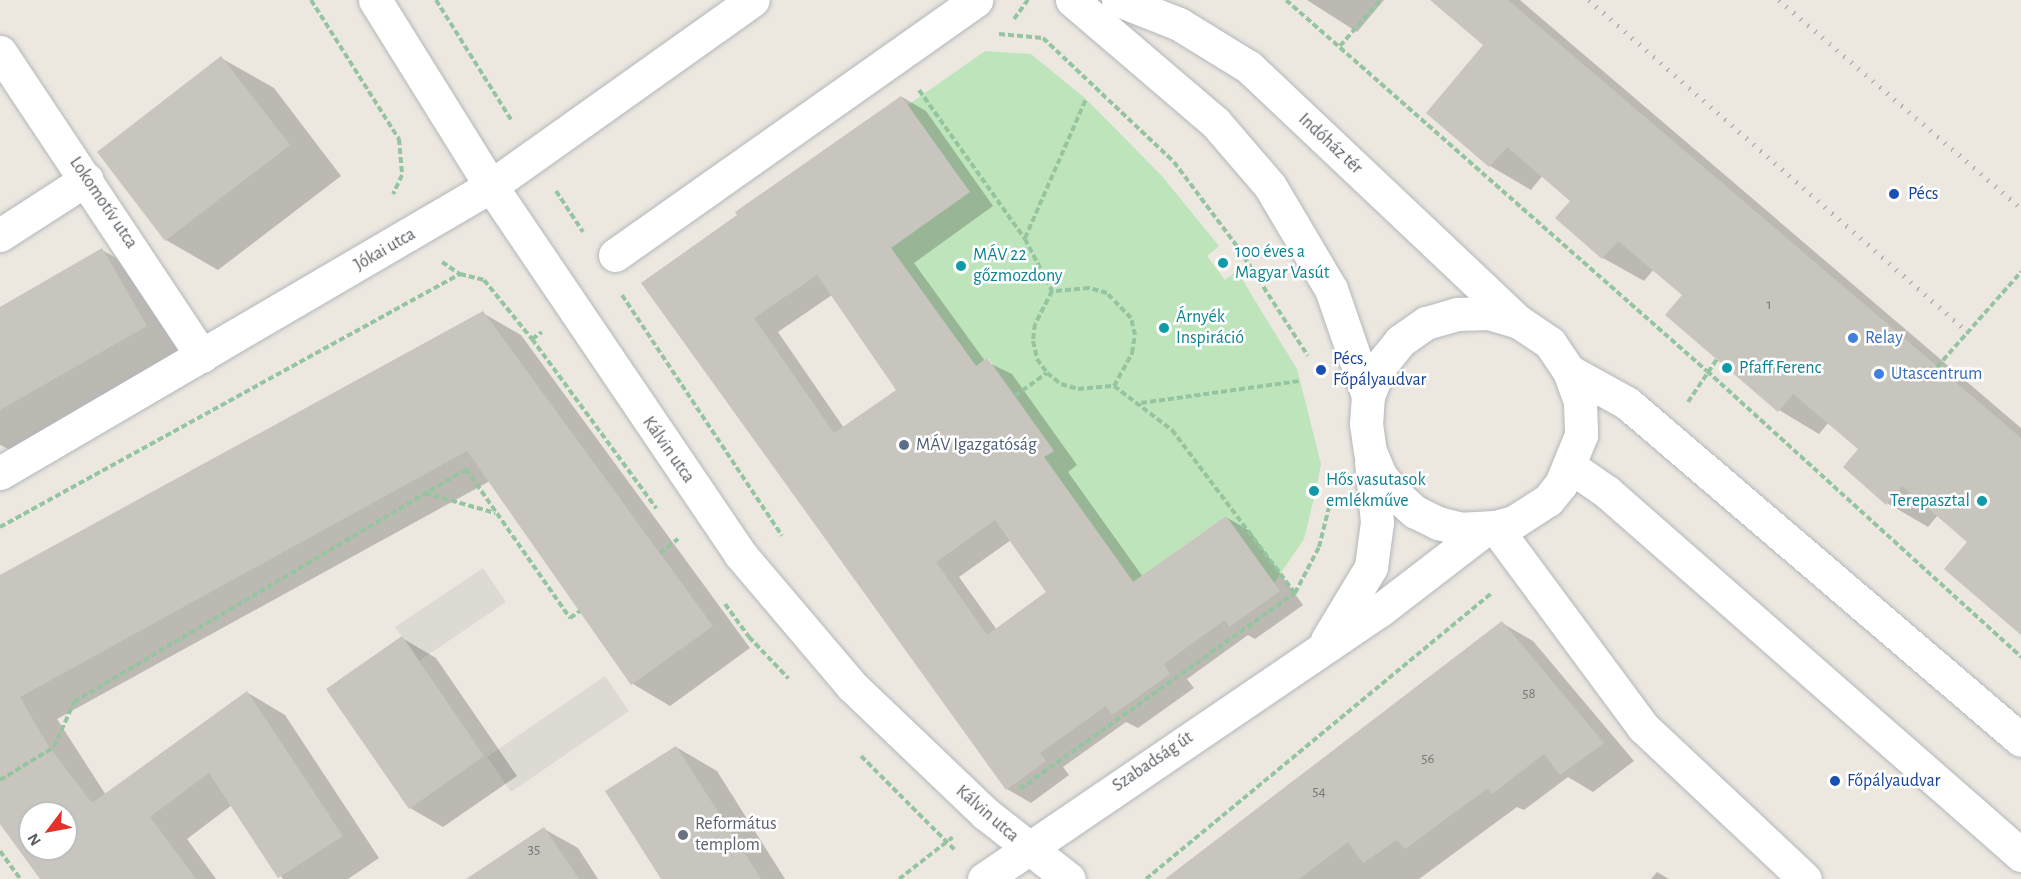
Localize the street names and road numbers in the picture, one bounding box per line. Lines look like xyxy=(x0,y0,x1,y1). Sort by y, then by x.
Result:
street label: Indóház tér xyxy=(1293,109,1367,179)
street label: Lokomotív utca xyxy=(64,153,142,253)
street label: Jókai utca xyxy=(350,224,420,276)
street label: Kálvin utca xyxy=(637,413,699,487)
street label: Szabadság út xyxy=(1109,727,1197,797)
street label: Kálvin utca xyxy=(951,781,1023,847)

